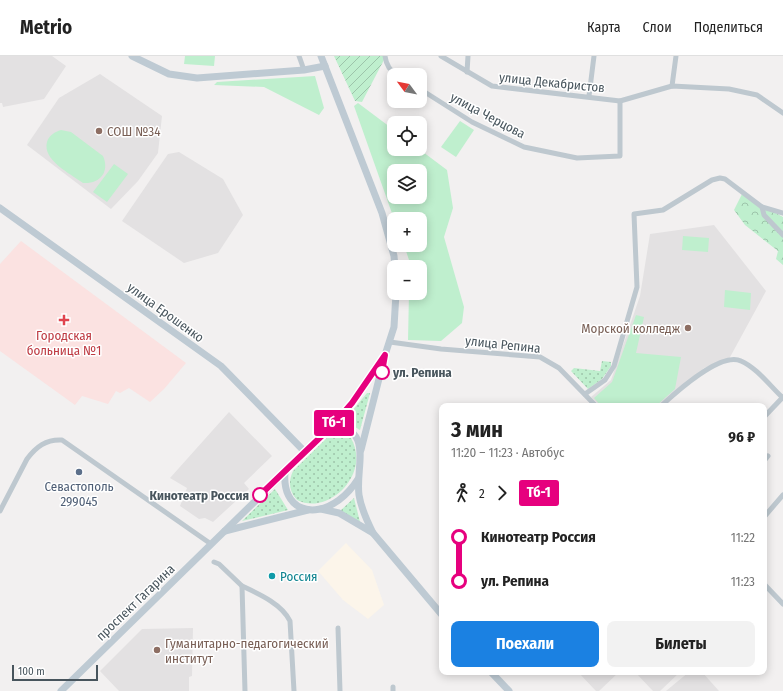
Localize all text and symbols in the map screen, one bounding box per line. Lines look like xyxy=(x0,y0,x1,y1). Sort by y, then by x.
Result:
text: Metrio xyxy=(20,16,72,39)
text: Карта xyxy=(587,19,621,36)
text: Слои xyxy=(643,19,672,36)
text: Поделиться xyxy=(694,19,763,36)
north arrow xyxy=(387,68,427,108)
map controls xyxy=(387,68,427,300)
street label: улица Декабристов xyxy=(498,69,605,96)
street label: улица Черцова xyxy=(448,89,528,141)
button: locate xyxy=(387,116,427,156)
place label: СОШ №34 xyxy=(107,124,160,139)
marker: СОШ №34 xyxy=(94,126,104,136)
button: layers xyxy=(387,164,427,204)
button: + xyxy=(387,212,427,252)
button: − xyxy=(387,260,427,300)
street label: улица Ерошенко xyxy=(125,280,207,345)
marker: Городская больница №1 xyxy=(58,314,70,326)
place label: Морской колледж xyxy=(581,321,681,336)
marker: Морской колледж xyxy=(683,323,693,333)
place label: Городская больница №1 xyxy=(27,328,101,358)
street label: улица Репина xyxy=(465,333,541,356)
marker: ул. Репина xyxy=(374,364,390,380)
place label: ул. Репина xyxy=(392,365,452,380)
line badge: Тб-1 xyxy=(306,410,362,436)
text: Тб-1 xyxy=(322,414,346,431)
text: 3 мин xyxy=(451,416,503,443)
text: 96 ₽ xyxy=(728,428,755,446)
text: 11:20 – 11:23 · Автобус xyxy=(451,445,565,460)
marker: Севастополь 299045 xyxy=(74,467,84,477)
place label: Севастополь 299045 xyxy=(44,479,114,509)
icon: walk xyxy=(451,482,473,504)
icon: forward xyxy=(491,482,513,504)
text: Тб-1 xyxy=(527,484,551,501)
text: 2 xyxy=(479,486,485,501)
marker: Кинотеатр Россия xyxy=(252,487,268,503)
place label: Кинотеатр Россия xyxy=(150,488,249,503)
text: Кинотеатр Россия xyxy=(481,528,596,546)
text: 11:22 xyxy=(731,530,755,545)
street label: проспект Гагарина xyxy=(93,561,178,644)
place label: Россия xyxy=(280,569,318,584)
marker: Россия xyxy=(267,571,277,581)
text: ул. Репина xyxy=(481,572,549,590)
text: 11:23 xyxy=(731,574,755,589)
button: Поехали xyxy=(451,621,599,667)
button: Билеты xyxy=(607,621,755,667)
place label: Гуманитарно-педагогический институт xyxy=(165,636,329,666)
marker: Гуманитарно-педагогический институт xyxy=(152,645,162,655)
scale bar xyxy=(12,663,98,682)
text: 100 m xyxy=(18,665,45,678)

